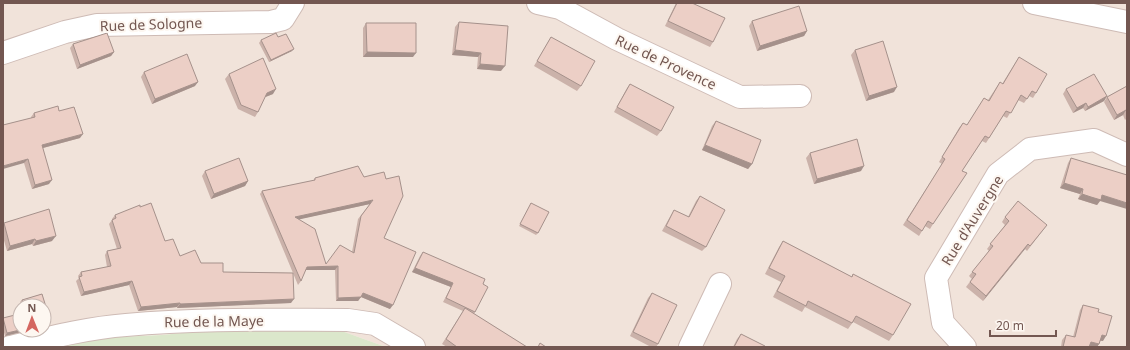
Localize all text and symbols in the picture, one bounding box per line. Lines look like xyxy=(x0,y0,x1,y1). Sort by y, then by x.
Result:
street label: Rue de Sologne xyxy=(99,13,203,35)
street label: Rue de Provence xyxy=(612,30,720,94)
street label: Rue d'Auvergne xyxy=(937,171,1007,269)
north arrow xyxy=(12,298,52,338)
text: N xyxy=(27,300,36,315)
street label: Rue de la Maye xyxy=(164,311,264,331)
scale bar xyxy=(990,312,1056,338)
text: 20 m xyxy=(996,317,1024,334)

